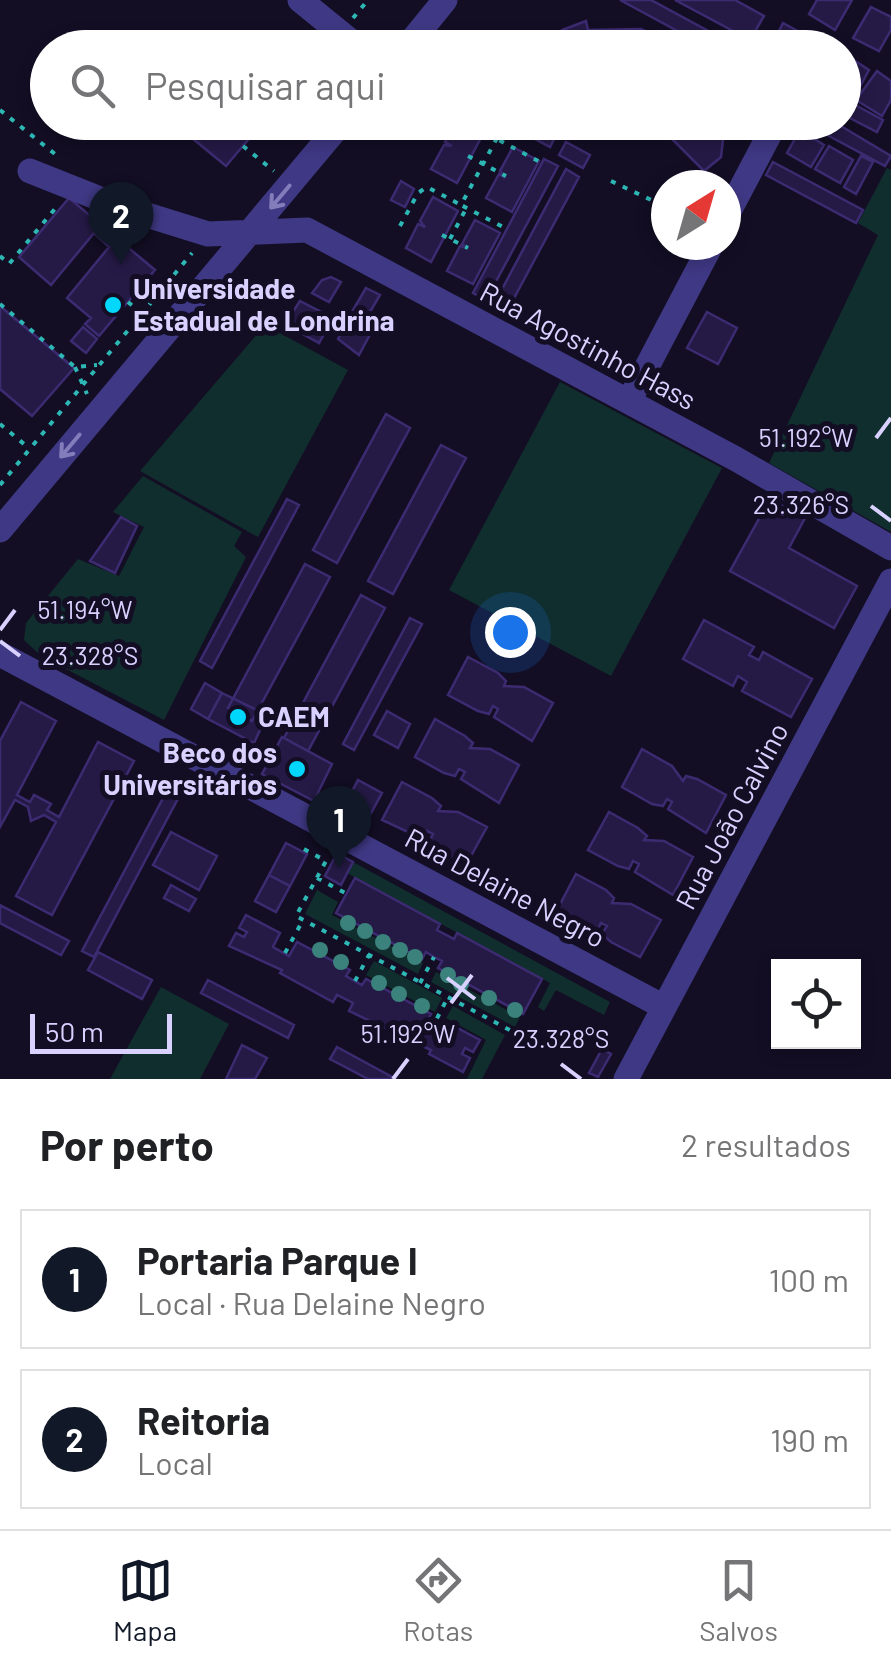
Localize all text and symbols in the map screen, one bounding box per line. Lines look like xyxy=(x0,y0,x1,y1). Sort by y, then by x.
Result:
search box xyxy=(30,30,861,140)
icon: search xyxy=(65,58,120,113)
text: Pesquisar aqui xyxy=(145,62,386,108)
north arrow xyxy=(651,170,741,260)
pin: 2 xyxy=(88,182,154,264)
one-way arrow xyxy=(268,184,291,209)
place label: Universidade Estadual de Londrina xyxy=(133,271,395,337)
street label: Rua Agostinho Hass xyxy=(475,274,702,416)
marker: Universidade Estadual de Londrina xyxy=(102,294,124,316)
text: 51.192°W xyxy=(759,422,853,452)
one-way arrow xyxy=(60,432,82,458)
text: 23.326°S xyxy=(753,489,849,519)
text: 51.194°W xyxy=(38,594,132,624)
your location xyxy=(485,607,536,658)
text: 23.328°S xyxy=(42,640,138,670)
place label: CAEM xyxy=(258,699,330,733)
marker: CAEM xyxy=(227,706,249,728)
street label: Rua João Calvino xyxy=(668,716,795,915)
place label: Beco dos Universitários xyxy=(103,735,277,801)
marker: Beco dos Universitários xyxy=(286,758,308,780)
pin: 1 xyxy=(306,786,372,868)
street label: Rua Delaine Negro xyxy=(400,820,611,954)
map controls xyxy=(771,959,861,1049)
button: locate xyxy=(771,959,861,1049)
scale bar xyxy=(30,1009,172,1054)
text: 50 m xyxy=(45,1014,104,1048)
text: 51.192°W xyxy=(361,1018,455,1048)
text: 23.328°S xyxy=(513,1023,609,1053)
text: Por perto xyxy=(40,1119,214,1169)
text: 2 resultados xyxy=(681,1125,851,1163)
text: Portaria Parque I xyxy=(137,1237,418,1283)
text: 1 xyxy=(69,1260,80,1298)
text: 100 m xyxy=(769,1260,849,1298)
text: Local · Rua Delaine Negro xyxy=(137,1283,486,1321)
text: Reitoria xyxy=(137,1397,270,1443)
text: 2 xyxy=(66,1420,83,1458)
text: 190 m xyxy=(770,1420,849,1458)
text: Local xyxy=(137,1443,213,1481)
tab: Mapa xyxy=(113,1553,177,1647)
tab: Rotas xyxy=(403,1553,473,1647)
tab: Salvos xyxy=(699,1553,778,1647)

